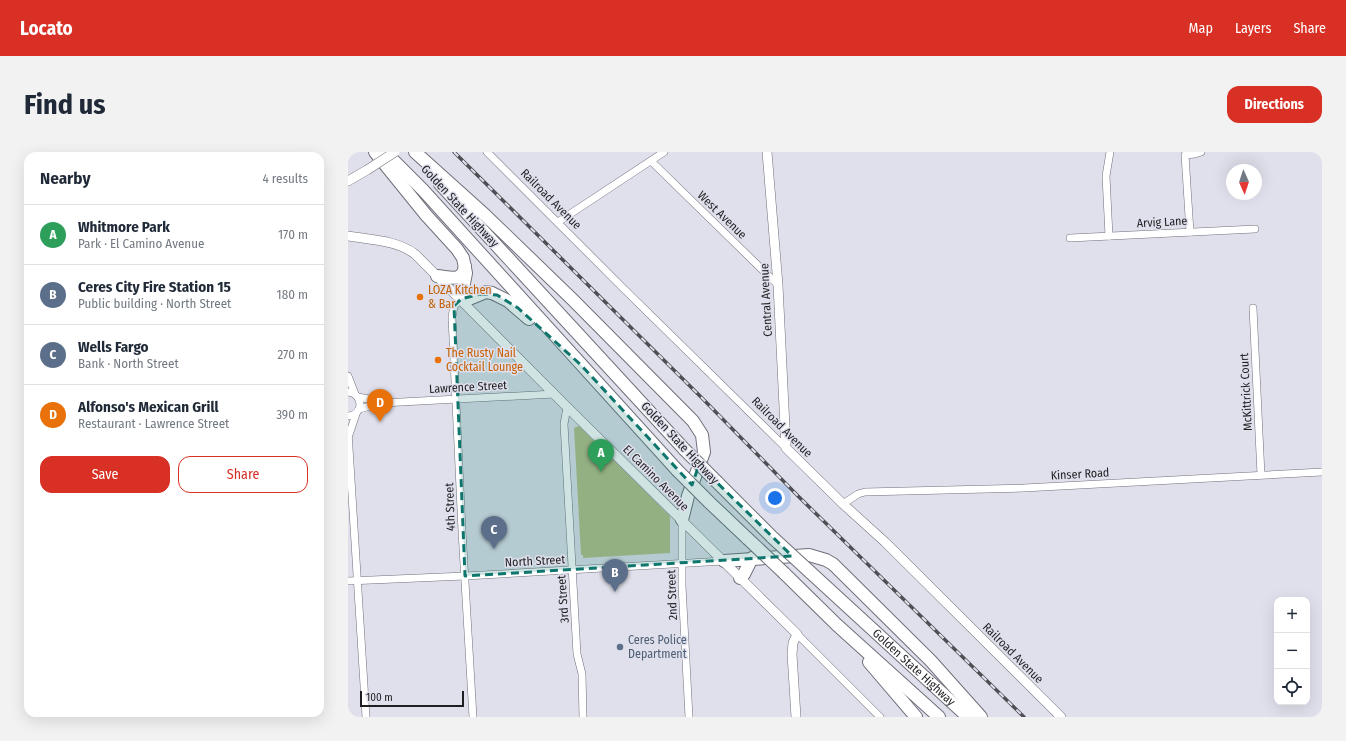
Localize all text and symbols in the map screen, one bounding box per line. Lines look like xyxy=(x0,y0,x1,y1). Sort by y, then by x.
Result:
text: Locato xyxy=(20,17,73,40)
text: Map xyxy=(1189,20,1213,37)
text: Layers xyxy=(1235,20,1271,37)
text: Share xyxy=(1293,20,1326,37)
button: Directions xyxy=(1227,86,1322,123)
text: Find us xyxy=(24,88,106,121)
street label: Golden State Highway xyxy=(418,162,502,250)
north arrow xyxy=(1226,164,1262,200)
street label: Railroad Avenue xyxy=(518,166,584,232)
text: Nearby xyxy=(40,168,91,189)
text: 4 results xyxy=(262,171,308,186)
street label: West Avenue xyxy=(695,188,749,242)
street label: Arvig Lane xyxy=(1136,214,1188,230)
text: Whitmore Park xyxy=(78,218,170,236)
text: A xyxy=(49,227,57,242)
text: 170 m xyxy=(278,227,308,242)
text: Park · El Camino Avenue xyxy=(78,236,204,251)
street label: Central Avenue xyxy=(757,263,775,337)
text: Ceres City Fire Station 15 xyxy=(78,278,231,296)
place label: LOZA Kitchen & Bar xyxy=(428,283,492,311)
text: B xyxy=(49,287,57,302)
text: 180 m xyxy=(277,287,308,302)
marker: LOZA Kitchen & Bar xyxy=(415,292,425,302)
text: Public building · North Street xyxy=(78,296,231,311)
text: Wells Fargo xyxy=(78,338,149,356)
place label: The Rusty Nail Cocktail Lounge xyxy=(446,346,523,374)
text: C xyxy=(50,347,56,362)
text: 270 m xyxy=(277,347,308,362)
street label: McKittrick Court xyxy=(1237,353,1255,431)
marker: The Rusty Nail Cocktail Lounge xyxy=(433,355,443,365)
text: Bank · North Street xyxy=(78,356,179,371)
street label: Lawrence Street xyxy=(429,378,507,396)
pin: D xyxy=(367,389,393,422)
street label: Railroad Avenue xyxy=(749,394,815,460)
text: Alfonso's Mexican Grill xyxy=(78,398,219,416)
street label: Golden State Highway xyxy=(638,399,722,487)
text: D xyxy=(49,407,57,422)
text: 390 m xyxy=(276,407,308,422)
text: Restaurant · Lawrence Street xyxy=(78,416,229,431)
pin: A xyxy=(588,439,614,472)
street label: El Camino Avenue xyxy=(620,442,692,514)
button: Save xyxy=(40,456,170,493)
button: Share xyxy=(178,456,308,493)
street label: Kinser Road xyxy=(1050,465,1110,483)
street label: 4th Street xyxy=(442,483,458,531)
your location xyxy=(765,488,785,508)
pin: C xyxy=(481,516,507,549)
street label: North Street xyxy=(504,552,566,570)
pin: B xyxy=(602,559,628,592)
street label: 2nd Street xyxy=(664,570,680,620)
street label: 3rd Street xyxy=(554,574,572,623)
map controls xyxy=(1274,597,1310,705)
button: + xyxy=(1274,597,1310,633)
street label: Railroad Avenue xyxy=(980,620,1046,686)
street label: Golden State Highway xyxy=(870,626,959,709)
place label: Ceres Police Department xyxy=(628,633,687,661)
button: − xyxy=(1274,633,1310,669)
marker: Ceres Police Department xyxy=(615,642,625,652)
button: locate xyxy=(1274,669,1310,705)
scale bar xyxy=(360,689,464,708)
text: 100 m xyxy=(366,691,393,704)

